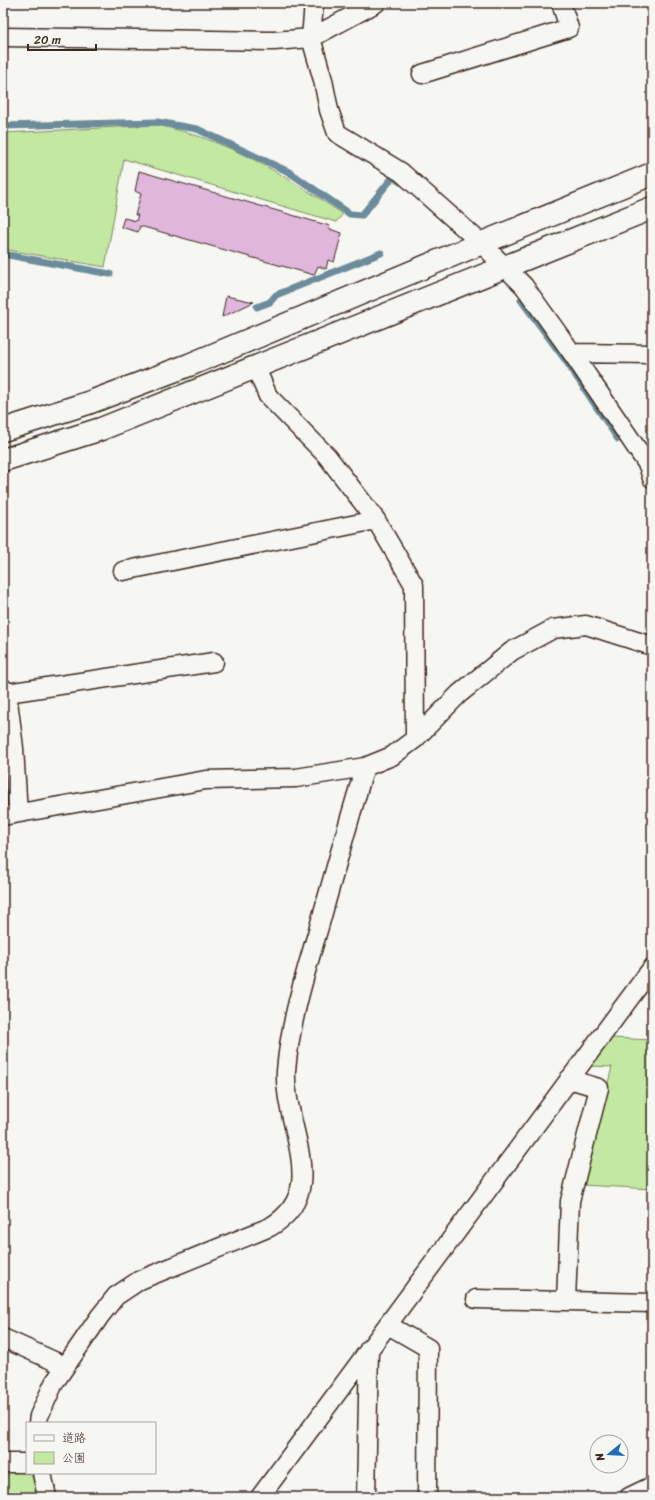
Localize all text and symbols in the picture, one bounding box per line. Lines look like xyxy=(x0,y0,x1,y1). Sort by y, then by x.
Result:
scale bar xyxy=(28,26,96,52)
text: 20 m xyxy=(34,29,61,51)
legend xyxy=(26,1422,156,1474)
text: 道路 xyxy=(62,1427,86,1449)
north arrow xyxy=(589,1434,629,1474)
text: 公園 xyxy=(62,1447,86,1469)
text: N xyxy=(590,1450,610,1464)

